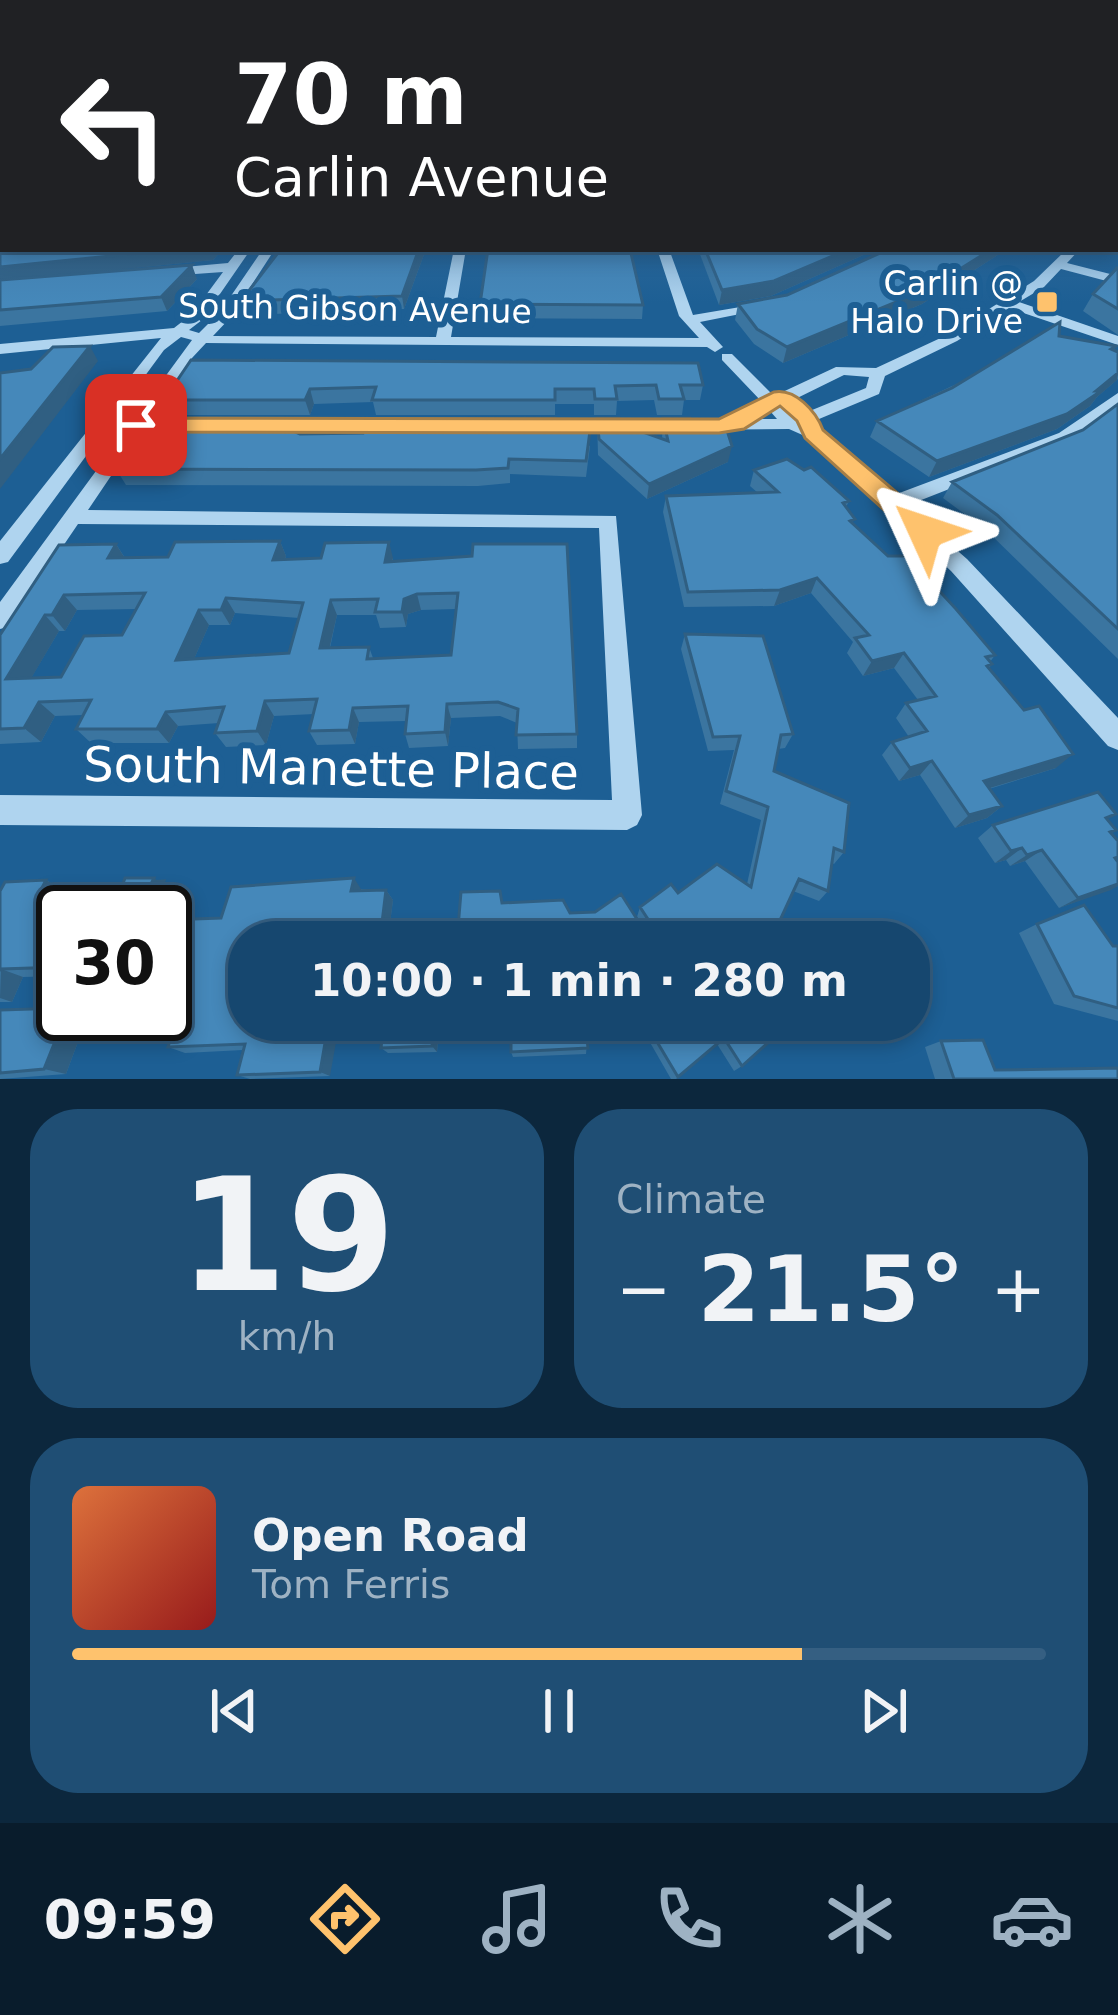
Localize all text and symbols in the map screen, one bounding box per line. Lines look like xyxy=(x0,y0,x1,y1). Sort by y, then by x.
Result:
text: 70 m xyxy=(234,46,468,144)
icon: left xyxy=(36,48,192,204)
text: Carlin Avenue xyxy=(234,146,609,209)
place label: Carlin @ Halo Drive xyxy=(850,264,1023,341)
street label: South Gibson Avenue xyxy=(178,286,532,331)
marker: Carlin @ Halo Drive xyxy=(1034,289,1060,315)
pin xyxy=(85,374,187,476)
icon: arrive xyxy=(103,392,169,458)
position arrow xyxy=(862,469,988,595)
street label: South Manette Place xyxy=(83,736,579,800)
speed limit sign: 30 xyxy=(36,885,192,1041)
text: 10:00 · 1 min · 280 m xyxy=(310,954,848,1007)
text: 19 xyxy=(178,1145,396,1327)
text: Climate xyxy=(616,1177,766,1222)
text: 21.5° xyxy=(697,1237,965,1342)
text: − xyxy=(616,1251,671,1328)
text: + xyxy=(991,1251,1046,1328)
text: km/h xyxy=(238,1314,336,1359)
text: Open Road xyxy=(252,1509,529,1562)
text: Tom Ferris xyxy=(252,1562,450,1607)
icon: previous xyxy=(201,1678,267,1744)
icon: pause xyxy=(526,1678,592,1744)
icon: next xyxy=(851,1678,917,1744)
icon: directions xyxy=(303,1877,387,1961)
icon: music xyxy=(475,1877,559,1961)
icon: phone xyxy=(647,1877,731,1961)
icon: climate xyxy=(818,1877,902,1961)
icon: car xyxy=(990,1877,1074,1961)
text: 09:59 xyxy=(44,1888,216,1951)

